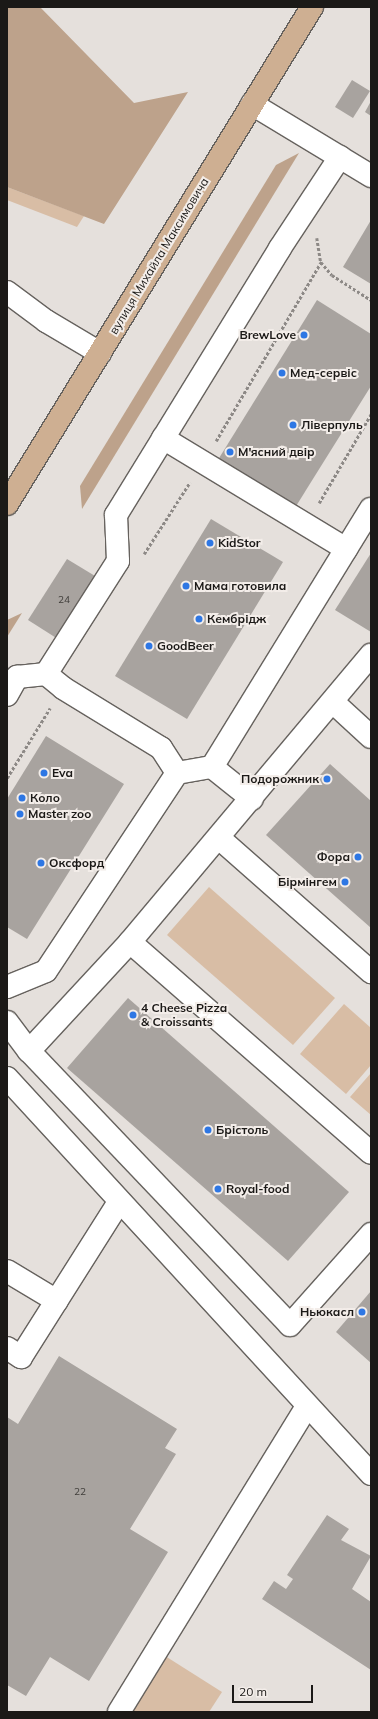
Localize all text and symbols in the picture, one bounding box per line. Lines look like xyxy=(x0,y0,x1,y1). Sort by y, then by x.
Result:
street label: вулиця Михайла Максимовича xyxy=(106,175,212,337)
place label: BrewLove xyxy=(239,328,296,342)
marker: BrewLove xyxy=(299,330,309,340)
place label: Мед-сервіс xyxy=(290,366,357,380)
marker: Мед-сервіс xyxy=(277,368,287,378)
place label: Ліверпуль xyxy=(301,418,363,432)
marker: Ліверпуль xyxy=(288,420,298,430)
place label: М'ясний двір xyxy=(238,445,315,459)
marker: М'ясний двір xyxy=(225,447,235,457)
place label: KidStor xyxy=(218,536,261,550)
marker: KidStor xyxy=(205,538,215,548)
place label: Мама готовила xyxy=(194,579,286,593)
marker: Мама готовила xyxy=(181,581,191,591)
house number: 24 xyxy=(58,594,70,606)
place label: Кембрідж xyxy=(207,612,266,626)
marker: Кембрідж xyxy=(194,614,204,624)
place label: GoodBeer xyxy=(157,639,214,653)
marker: GoodBeer xyxy=(144,641,154,651)
place label: Eva xyxy=(52,766,73,780)
marker: Eva xyxy=(39,768,49,778)
place label: Подорожник xyxy=(241,772,319,786)
marker: Подорожник xyxy=(322,774,332,784)
place label: Коло xyxy=(30,791,60,805)
marker: Коло xyxy=(17,793,27,803)
place label: Master zoo xyxy=(28,807,91,821)
marker: Master zoo xyxy=(15,809,25,819)
place label: Фора xyxy=(317,850,350,864)
marker: Фора xyxy=(353,852,363,862)
place label: Оксфорд xyxy=(49,856,104,870)
marker: Оксфорд xyxy=(36,858,46,868)
place label: Бірмінгем xyxy=(278,875,337,889)
marker: Бірмінгем xyxy=(340,877,350,887)
place label: 4 Cheese Pizza & Croissants xyxy=(141,1001,227,1029)
marker: 4 Cheese Pizza & Croissants xyxy=(128,1010,138,1020)
place label: Брістоль xyxy=(216,1123,268,1137)
marker: Брістоль xyxy=(203,1125,213,1135)
place label: Royal-food xyxy=(226,1182,289,1196)
marker: Royal-food xyxy=(213,1184,223,1194)
place label: Ньюкасл xyxy=(300,1305,354,1319)
marker: Ньюкасл xyxy=(357,1307,367,1317)
house number: 22 xyxy=(74,1486,86,1498)
scale bar xyxy=(234,1677,315,1703)
text: 20 m xyxy=(239,1684,267,1699)

